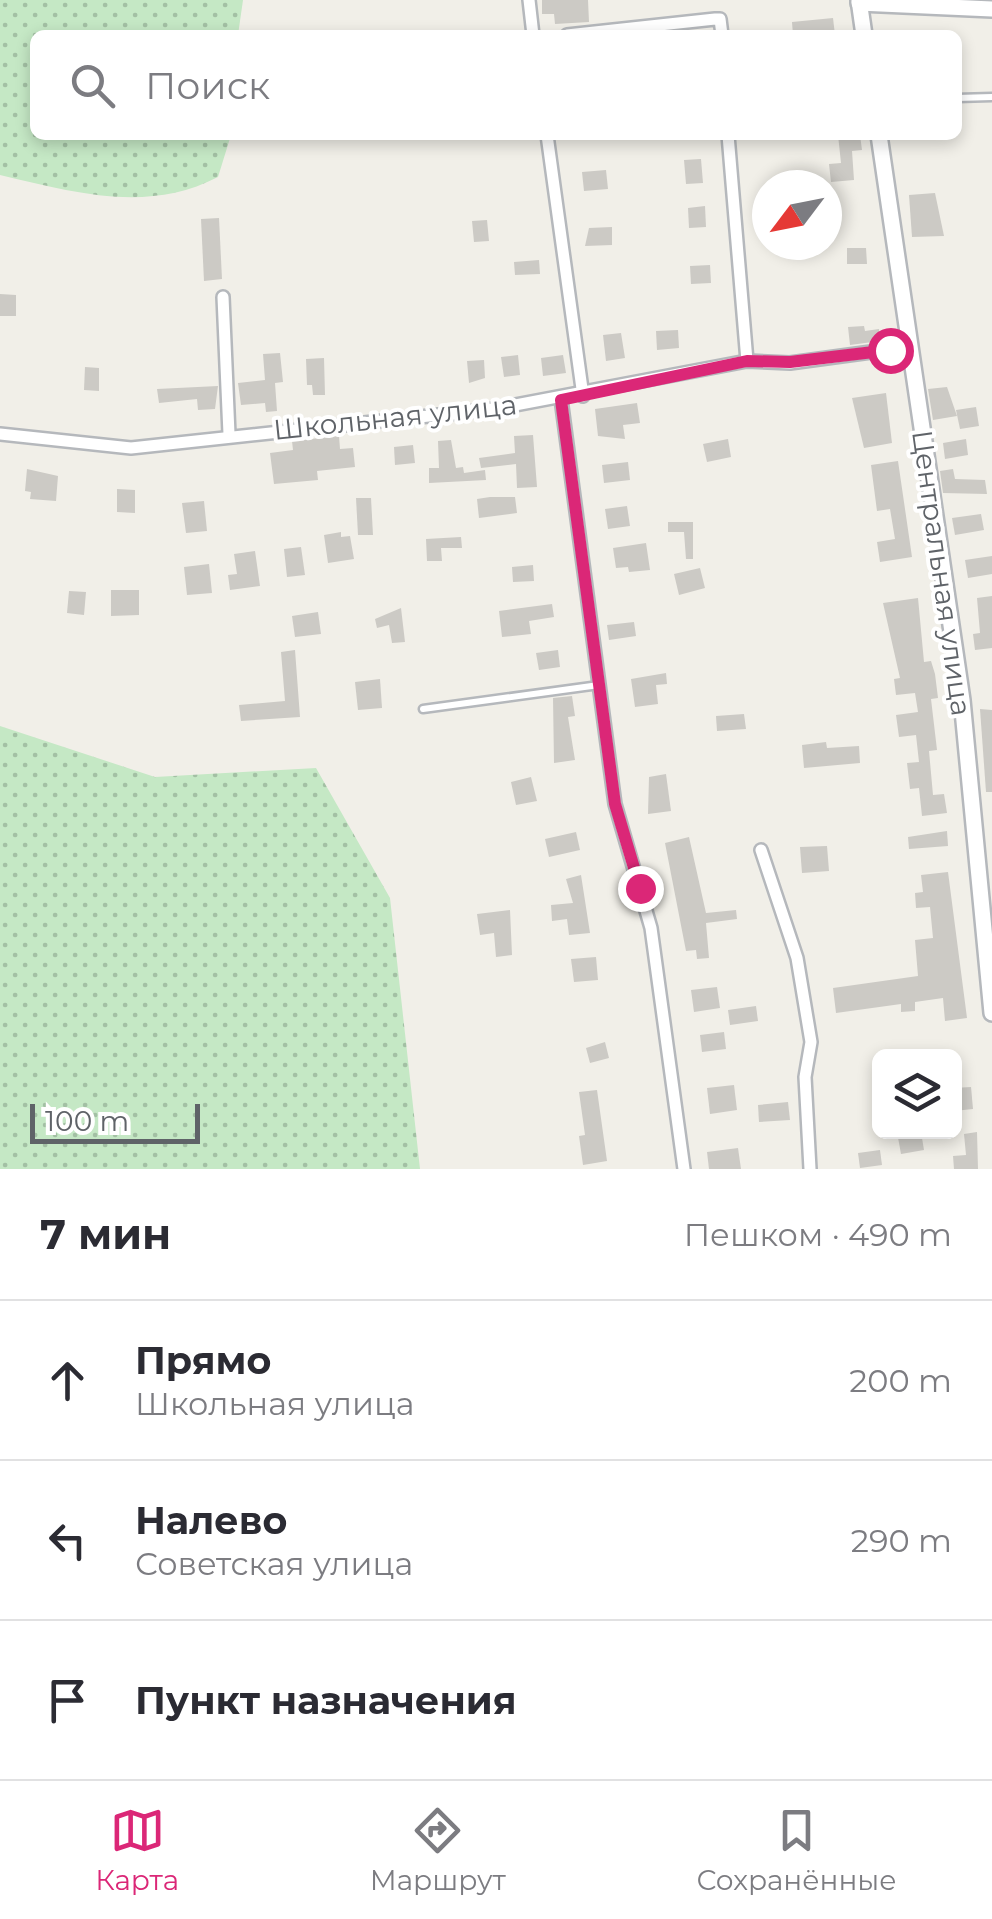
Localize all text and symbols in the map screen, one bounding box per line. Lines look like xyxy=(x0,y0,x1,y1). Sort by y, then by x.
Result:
search box xyxy=(30,30,962,140)
icon: search xyxy=(65,58,120,113)
text: Поиск xyxy=(145,62,270,109)
north arrow xyxy=(752,170,842,260)
route start xyxy=(868,328,914,374)
street label: Школьная улица xyxy=(272,387,518,447)
street label: Центральная улица xyxy=(905,428,979,718)
route end xyxy=(618,866,664,912)
map controls xyxy=(872,1049,962,1139)
button: layers xyxy=(872,1049,962,1139)
scale bar xyxy=(30,1099,200,1144)
text: 100 m xyxy=(45,1104,129,1138)
text: 7 мин xyxy=(40,1208,171,1260)
text: Пешком · 490 m xyxy=(684,1215,952,1254)
text: Прямо xyxy=(135,1337,271,1384)
icon: ahead xyxy=(40,1353,95,1408)
text: 200 m xyxy=(849,1361,952,1400)
text: Школьная улица xyxy=(135,1384,415,1423)
text: Налево xyxy=(135,1497,287,1544)
icon: left xyxy=(40,1513,95,1568)
text: 290 m xyxy=(851,1521,952,1560)
text: Советская улица xyxy=(135,1544,413,1583)
icon: arrive xyxy=(40,1673,95,1728)
text: Пункт назначения xyxy=(135,1677,517,1724)
tab: Карта xyxy=(95,1803,179,1897)
tab: Маршрут xyxy=(370,1803,506,1897)
tab: Сохранённые xyxy=(696,1803,897,1897)

